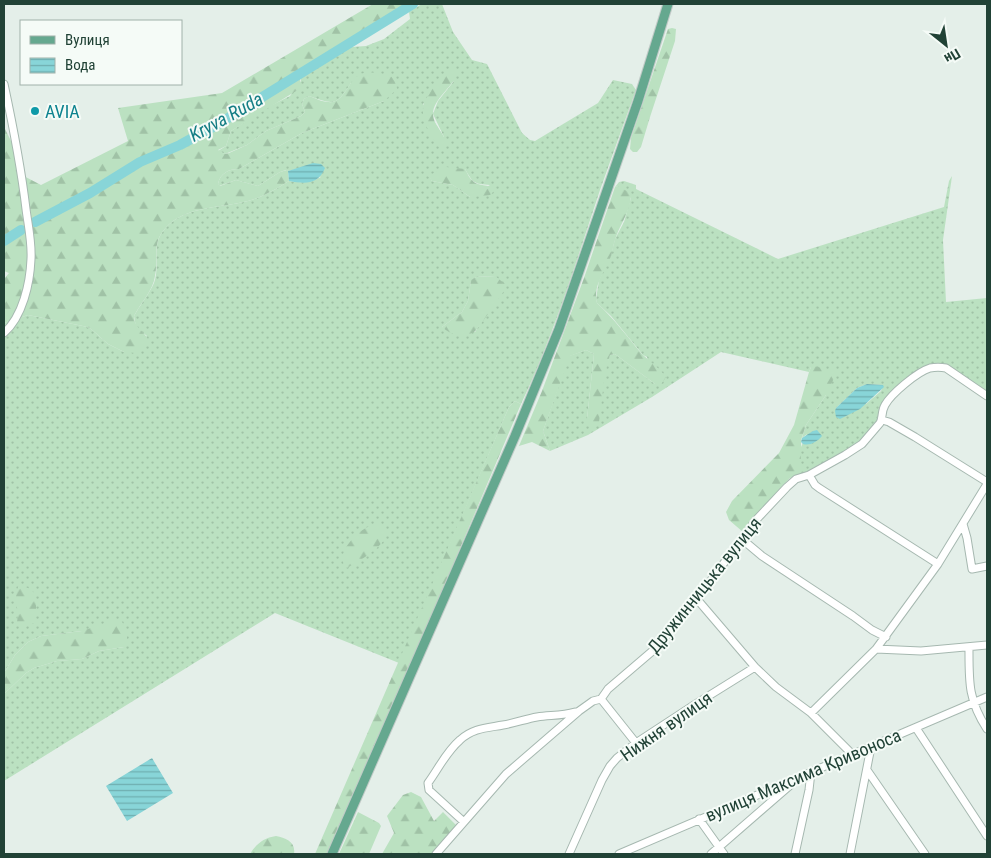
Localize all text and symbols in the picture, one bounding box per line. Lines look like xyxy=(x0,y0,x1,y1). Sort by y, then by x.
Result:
legend xyxy=(20,20,182,85)
north arrow xyxy=(921,20,971,70)
text: Вулиця xyxy=(65,31,110,49)
text: Пн xyxy=(942,45,963,67)
text: Вода xyxy=(65,56,95,74)
water label: Kryva Ruda xyxy=(185,87,267,147)
place label: AVIA xyxy=(45,101,80,122)
marker: AVIA xyxy=(29,105,41,117)
street label: Дружинницька вулиця xyxy=(643,513,765,657)
street label: Нижня вулиця xyxy=(616,687,716,765)
street label: вулиця Максима Кривоноса xyxy=(702,724,904,826)

